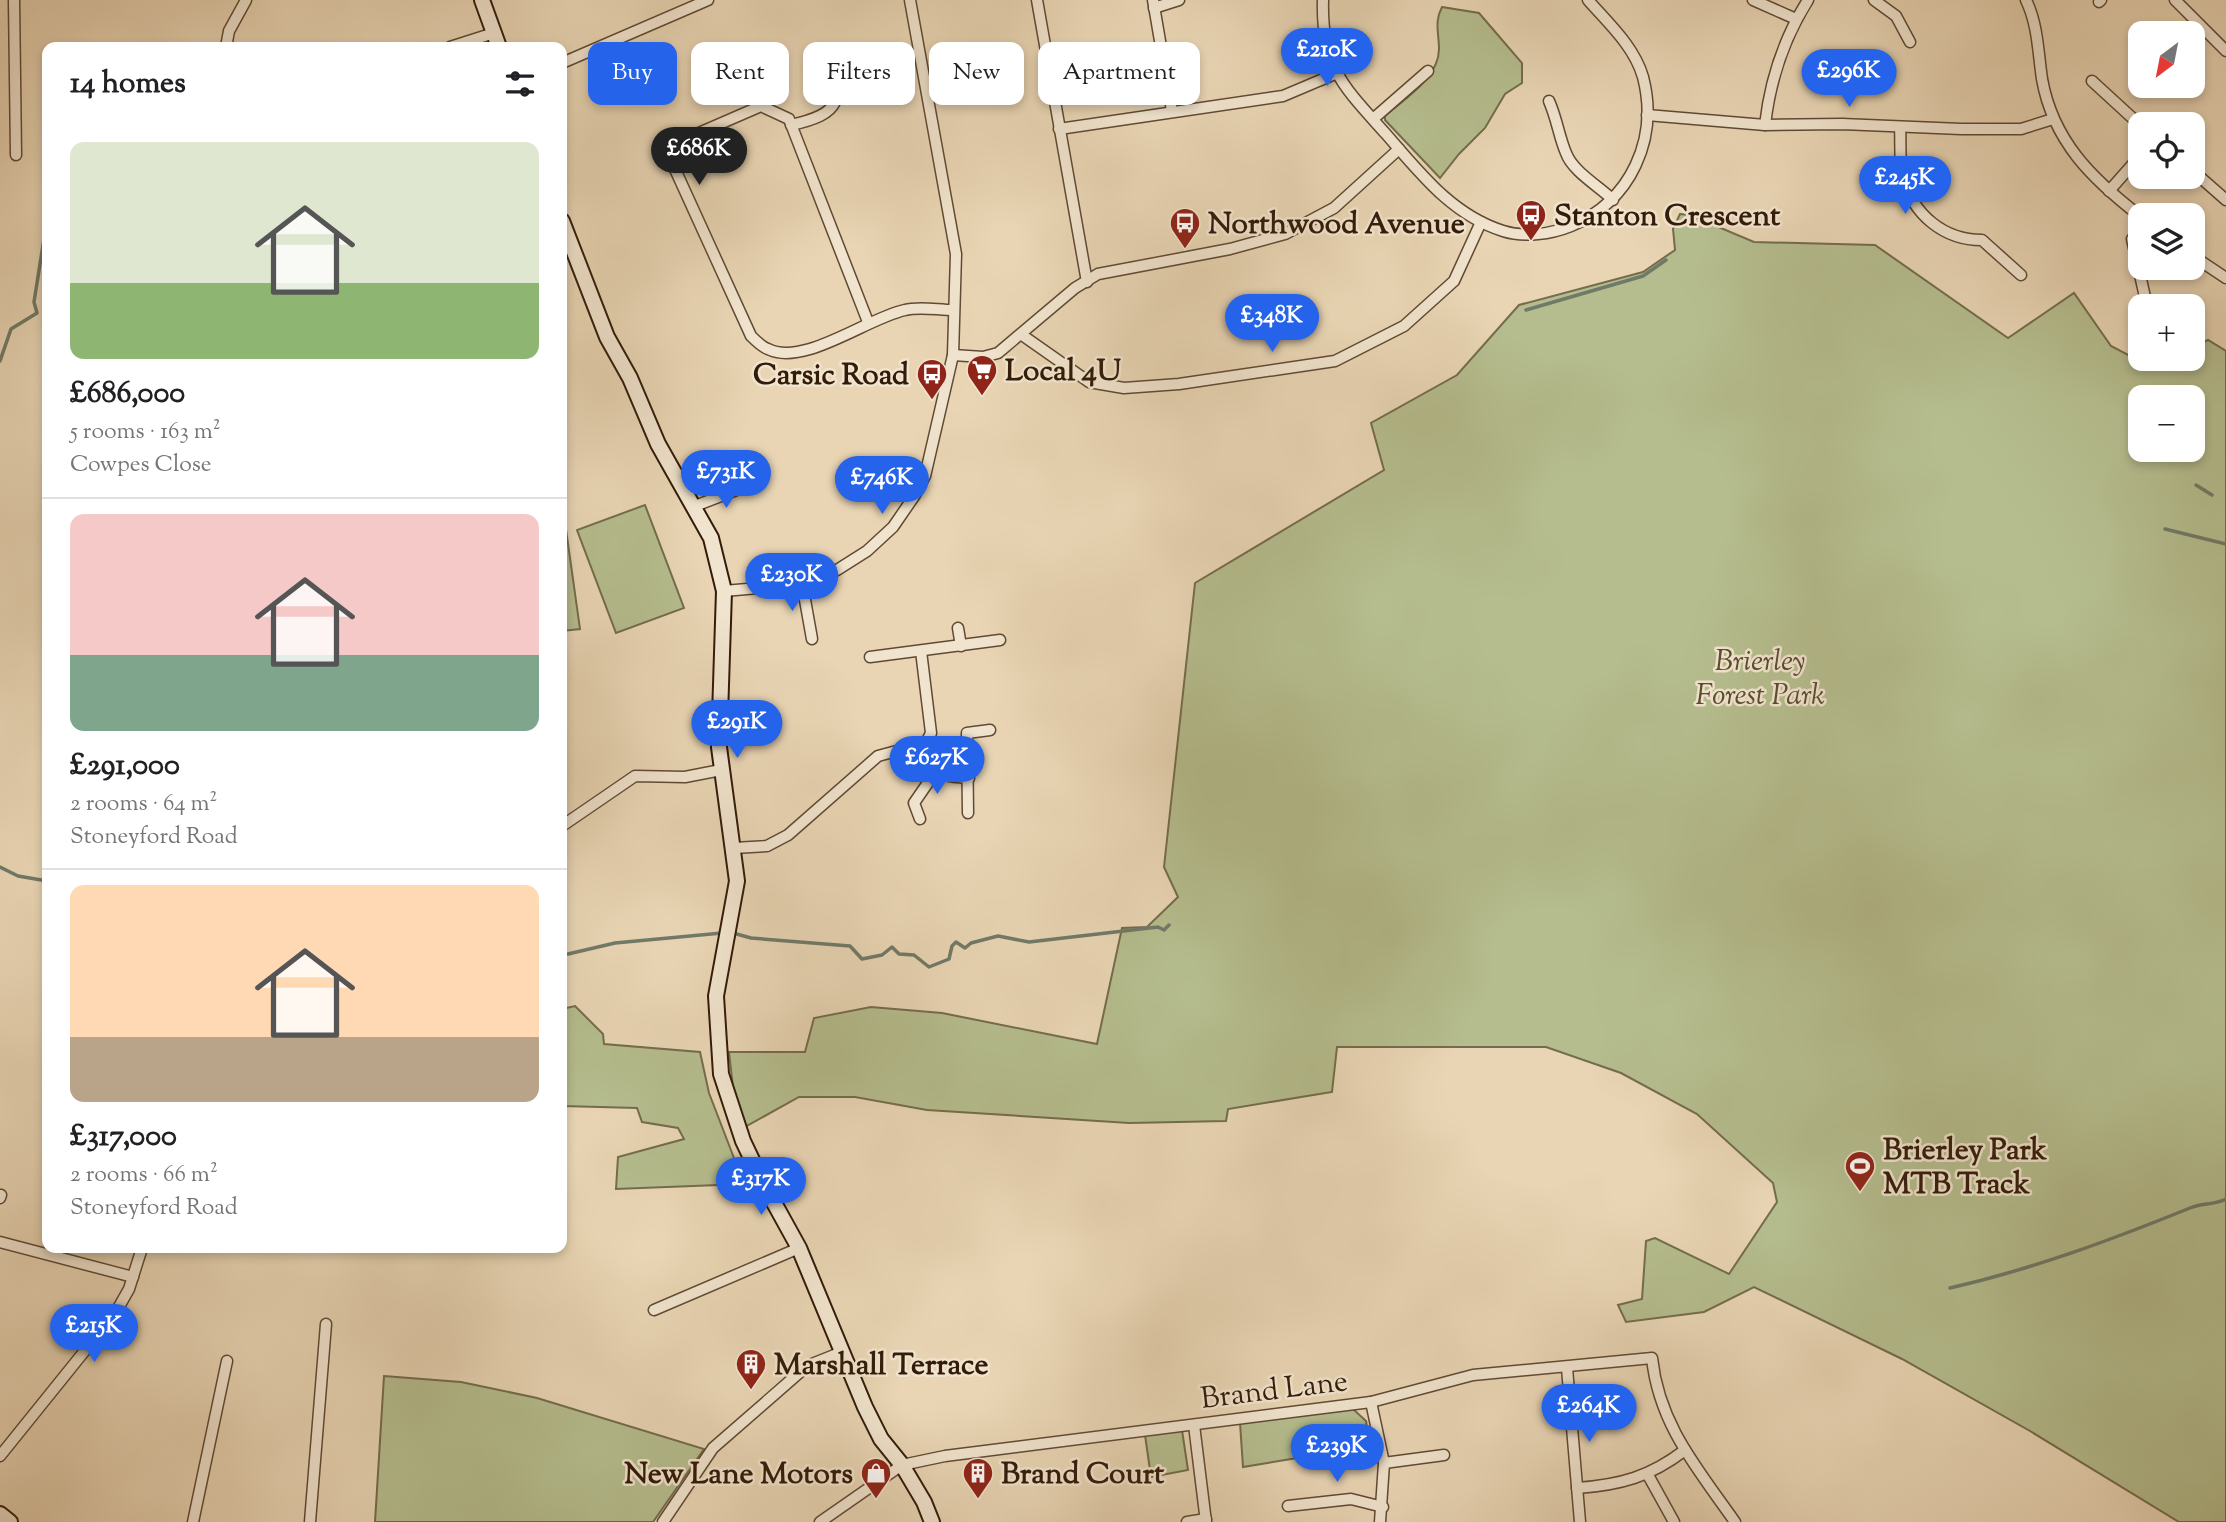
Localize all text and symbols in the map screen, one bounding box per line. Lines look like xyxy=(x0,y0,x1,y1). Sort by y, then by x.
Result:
north arrow xyxy=(2128,21,2205,98)
map controls xyxy=(2128,21,2205,462)
pin: £210K xyxy=(1278,28,1376,88)
text: £210K xyxy=(1297,34,1357,67)
chip: Buy xyxy=(588,42,677,105)
chip: Rent xyxy=(691,42,789,105)
chip: Filters xyxy=(803,42,915,105)
chip: New xyxy=(929,42,1024,105)
chip: Apartment xyxy=(1038,42,1200,105)
pin: £296K xyxy=(1800,50,1898,109)
text: £296K xyxy=(1818,55,1880,88)
text: 14 homes xyxy=(70,63,186,106)
icon: filters xyxy=(501,65,539,103)
button: locate xyxy=(2128,112,2205,189)
pin: £686K xyxy=(650,128,748,187)
text: £686K xyxy=(667,133,731,166)
pin: £245K xyxy=(1856,156,1954,216)
text: £245K xyxy=(1875,162,1935,195)
icon: home xyxy=(242,187,368,313)
place label: Stanton Crescent xyxy=(1554,196,1781,239)
bus stop icon: Stanton Crescent xyxy=(1514,198,1548,242)
button: layers xyxy=(2128,203,2205,280)
place label: Northwood Avenue xyxy=(1208,204,1465,247)
bus stop icon: Northwood Avenue xyxy=(1168,206,1202,250)
pin: £348K xyxy=(1223,294,1321,354)
button: + xyxy=(2128,294,2205,371)
text: £348K xyxy=(1241,300,1303,333)
place label: Local 4U xyxy=(1005,351,1121,394)
supermarket icon: Local 4U xyxy=(965,353,999,397)
place label: Carsic Road xyxy=(753,355,909,398)
bus stop icon: Carsic Road xyxy=(915,357,949,401)
text: £686,000 xyxy=(70,373,185,416)
button: − xyxy=(2128,385,2205,462)
text: 5 rooms · 163 m² xyxy=(70,416,220,449)
text: Cowpes Close xyxy=(70,449,212,482)
pin: £731K xyxy=(677,450,775,510)
text: £731K xyxy=(697,456,755,489)
pin: £746K xyxy=(833,456,931,516)
text: £746K xyxy=(851,462,913,495)
pin: £230K xyxy=(743,554,841,613)
icon: home xyxy=(242,559,368,685)
text: £230K xyxy=(761,559,823,592)
park label: Brierley Forest Park xyxy=(1695,641,1825,718)
pin: £291K xyxy=(688,700,786,760)
text: £291K xyxy=(707,706,767,739)
pin: £627K xyxy=(888,736,986,796)
text: £627K xyxy=(906,742,968,775)
text: £291,000 xyxy=(70,745,180,788)
text: 2 rooms · 64 m² xyxy=(70,788,217,821)
text: Stoneyford Road xyxy=(70,821,238,854)
icon: home xyxy=(242,930,368,1056)
text: £317,000 xyxy=(70,1116,177,1159)
place label: Brierley Park MTB Track xyxy=(1883,1130,2048,1207)
sports icon: Brierley Park MTB Track xyxy=(1843,1149,1877,1193)
pin: £317K xyxy=(712,1158,810,1217)
text: 2 rooms · 66 m² xyxy=(70,1159,218,1192)
text: £317K xyxy=(732,1163,790,1196)
text: Stoneyford Road xyxy=(70,1192,238,1225)
pin: £215K xyxy=(45,1304,143,1364)
text: £215K xyxy=(66,1310,122,1343)
place label: Marshall Terrace xyxy=(774,1345,988,1388)
building icon: Marshall Terrace xyxy=(734,1347,768,1391)
street label: Brand Lane xyxy=(1198,1361,1350,1422)
pin: £264K xyxy=(1540,1384,1638,1444)
text: £264K xyxy=(1558,1390,1620,1423)
pin: £239K xyxy=(1288,1424,1386,1484)
text: £239K xyxy=(1307,1430,1367,1463)
place label: New Lane Motors xyxy=(624,1454,853,1497)
place label: Brand Court xyxy=(1001,1454,1165,1497)
shop icon: New Lane Motors xyxy=(859,1456,893,1500)
building icon: Brand Court xyxy=(961,1456,995,1500)

